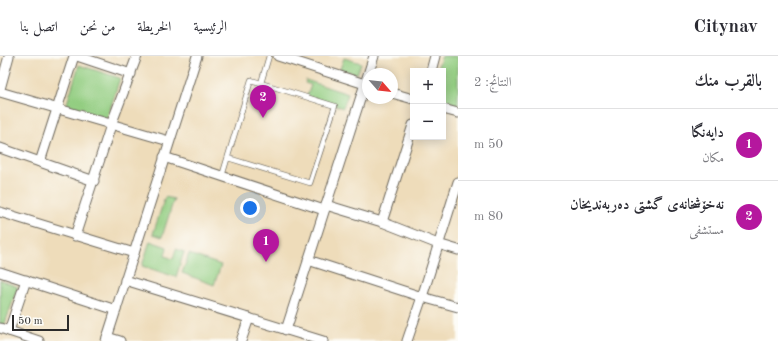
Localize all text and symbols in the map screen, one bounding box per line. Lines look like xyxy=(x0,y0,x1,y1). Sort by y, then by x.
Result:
text: Citynav xyxy=(694,18,758,37)
text: اتصل بنا xyxy=(20,20,58,34)
text: من نحن xyxy=(80,20,115,34)
text: الخريطة xyxy=(137,20,171,34)
text: الرئيسية xyxy=(193,20,227,34)
north arrow xyxy=(362,68,398,104)
map controls xyxy=(410,68,446,140)
button: + xyxy=(410,68,446,104)
text: بالقرب منك xyxy=(694,73,762,90)
text: النتائج: 2 xyxy=(474,76,512,89)
pin: 2 xyxy=(250,85,276,118)
button: − xyxy=(410,104,446,140)
text: دایەنگا xyxy=(692,126,724,141)
text: 50 m xyxy=(474,138,503,151)
text: 1 xyxy=(745,138,753,151)
text: مكان xyxy=(702,152,724,165)
your location xyxy=(240,198,260,218)
text: نەخۆشخانەی گشتی دەربەندیخان xyxy=(570,198,724,213)
text: 80 m xyxy=(474,210,503,223)
text: 2 xyxy=(745,210,753,223)
text: مستشفى xyxy=(689,224,724,237)
pin: 1 xyxy=(253,229,279,262)
scale bar xyxy=(12,313,69,332)
text: 50 m xyxy=(18,316,43,327)

